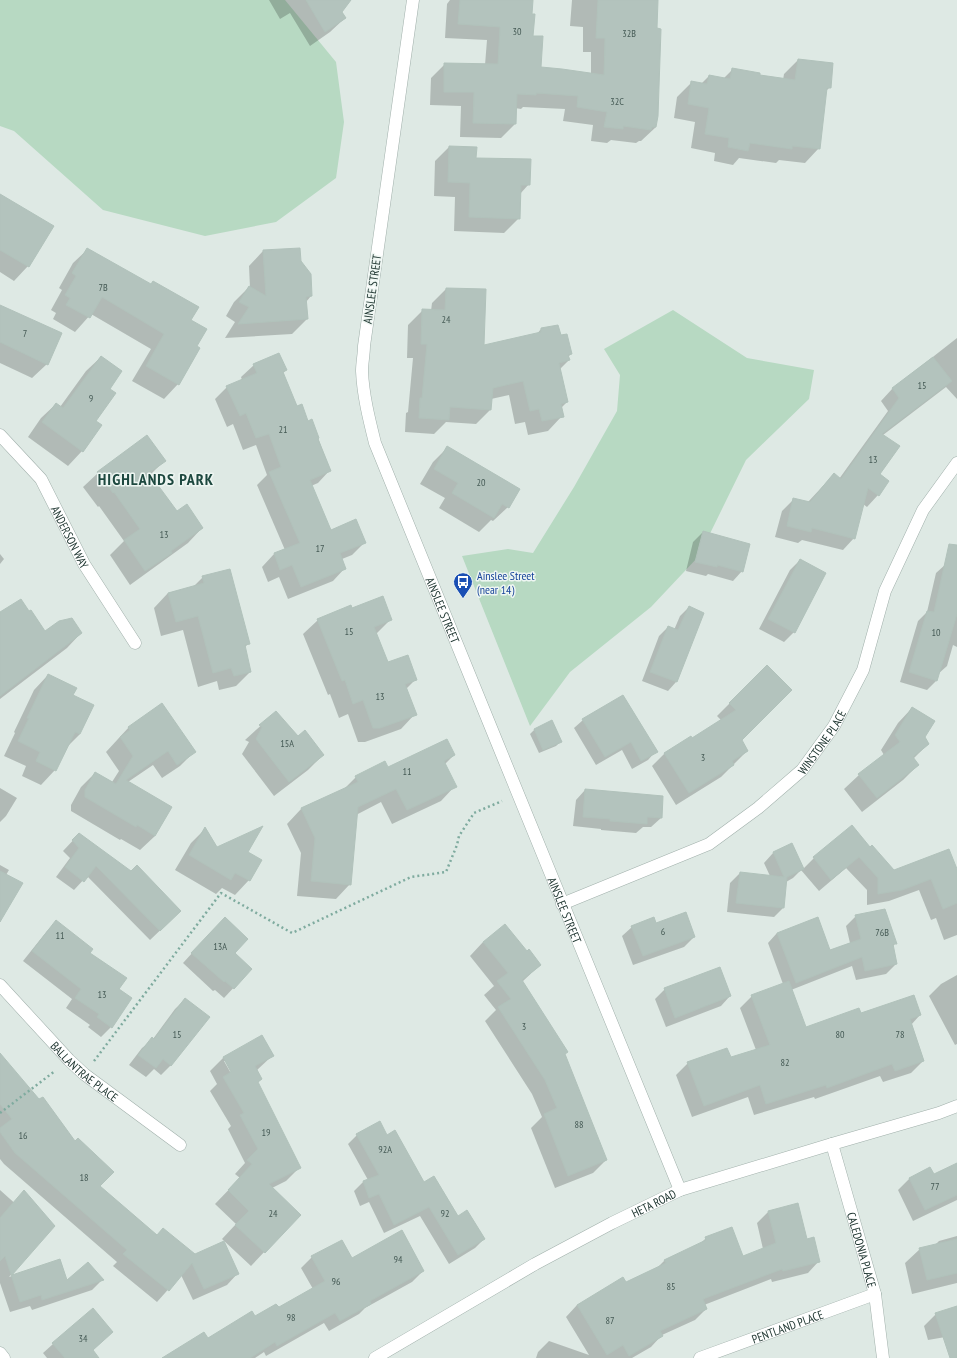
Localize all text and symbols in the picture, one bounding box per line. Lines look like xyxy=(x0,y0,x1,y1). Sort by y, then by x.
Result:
house number: 30 xyxy=(513,25,522,38)
house number: 32B xyxy=(622,27,636,40)
house number: 32C xyxy=(610,95,624,108)
street label: AINSLEE STREET xyxy=(360,253,384,325)
house number: 7B xyxy=(98,281,108,294)
house number: 24 xyxy=(442,313,451,326)
house number: 7 xyxy=(23,327,27,340)
house number: 15 xyxy=(918,379,927,392)
house number: 9 xyxy=(89,392,93,405)
house number: 21 xyxy=(279,423,288,436)
house number: 13 xyxy=(869,453,878,466)
district label: HIGHLANDS PARK xyxy=(98,469,214,489)
house number: 20 xyxy=(477,476,486,489)
street label: ANDERSON WAY xyxy=(48,503,93,572)
house number: 13 xyxy=(160,528,169,541)
house number: 17 xyxy=(316,542,325,555)
place label: Ainslee Street (near 14) xyxy=(477,568,535,597)
bus stop icon: Ainslee Street (near 14) xyxy=(452,571,474,599)
street label: AINSLEE STREET xyxy=(423,575,463,646)
house number: 15 xyxy=(345,625,354,638)
house number: 10 xyxy=(932,626,941,639)
house number: 13 xyxy=(376,690,385,703)
street label: WINSTONE PLACE xyxy=(794,707,849,777)
house number: 15A xyxy=(280,737,294,750)
house number: 3 xyxy=(701,751,705,764)
house number: 11 xyxy=(403,765,412,778)
street label: AINSLEE STREET xyxy=(545,875,586,946)
house number: 6 xyxy=(661,925,666,938)
house number: 76B xyxy=(875,926,889,939)
house number: 11 xyxy=(56,929,65,942)
house number: 13A xyxy=(213,940,227,953)
house number: 13 xyxy=(98,988,107,1001)
house number: 3 xyxy=(522,1020,526,1033)
house number: 15 xyxy=(173,1028,182,1041)
house number: 80 xyxy=(836,1028,845,1041)
house number: 78 xyxy=(896,1028,905,1041)
street label: BALLANTRAE PLACE xyxy=(48,1038,121,1104)
house number: 82 xyxy=(781,1056,790,1069)
house number: 88 xyxy=(575,1118,584,1131)
house number: 19 xyxy=(262,1126,271,1139)
house number: 16 xyxy=(19,1129,28,1142)
house number: 92A xyxy=(378,1143,392,1156)
house number: 18 xyxy=(80,1171,89,1184)
house number: 77 xyxy=(931,1180,940,1193)
street label: HETA ROAD xyxy=(629,1186,678,1220)
house number: 24 xyxy=(269,1207,278,1220)
house number: 92 xyxy=(441,1207,450,1220)
street label: CALEDONIA PLACE xyxy=(844,1210,880,1289)
house number: 94 xyxy=(394,1253,403,1266)
house number: 96 xyxy=(332,1275,341,1288)
house number: 85 xyxy=(667,1280,676,1293)
street label: PENTLAND PLACE xyxy=(750,1306,825,1346)
house number: 98 xyxy=(287,1311,296,1324)
house number: 87 xyxy=(606,1314,615,1327)
house number: 34 xyxy=(79,1332,88,1345)

